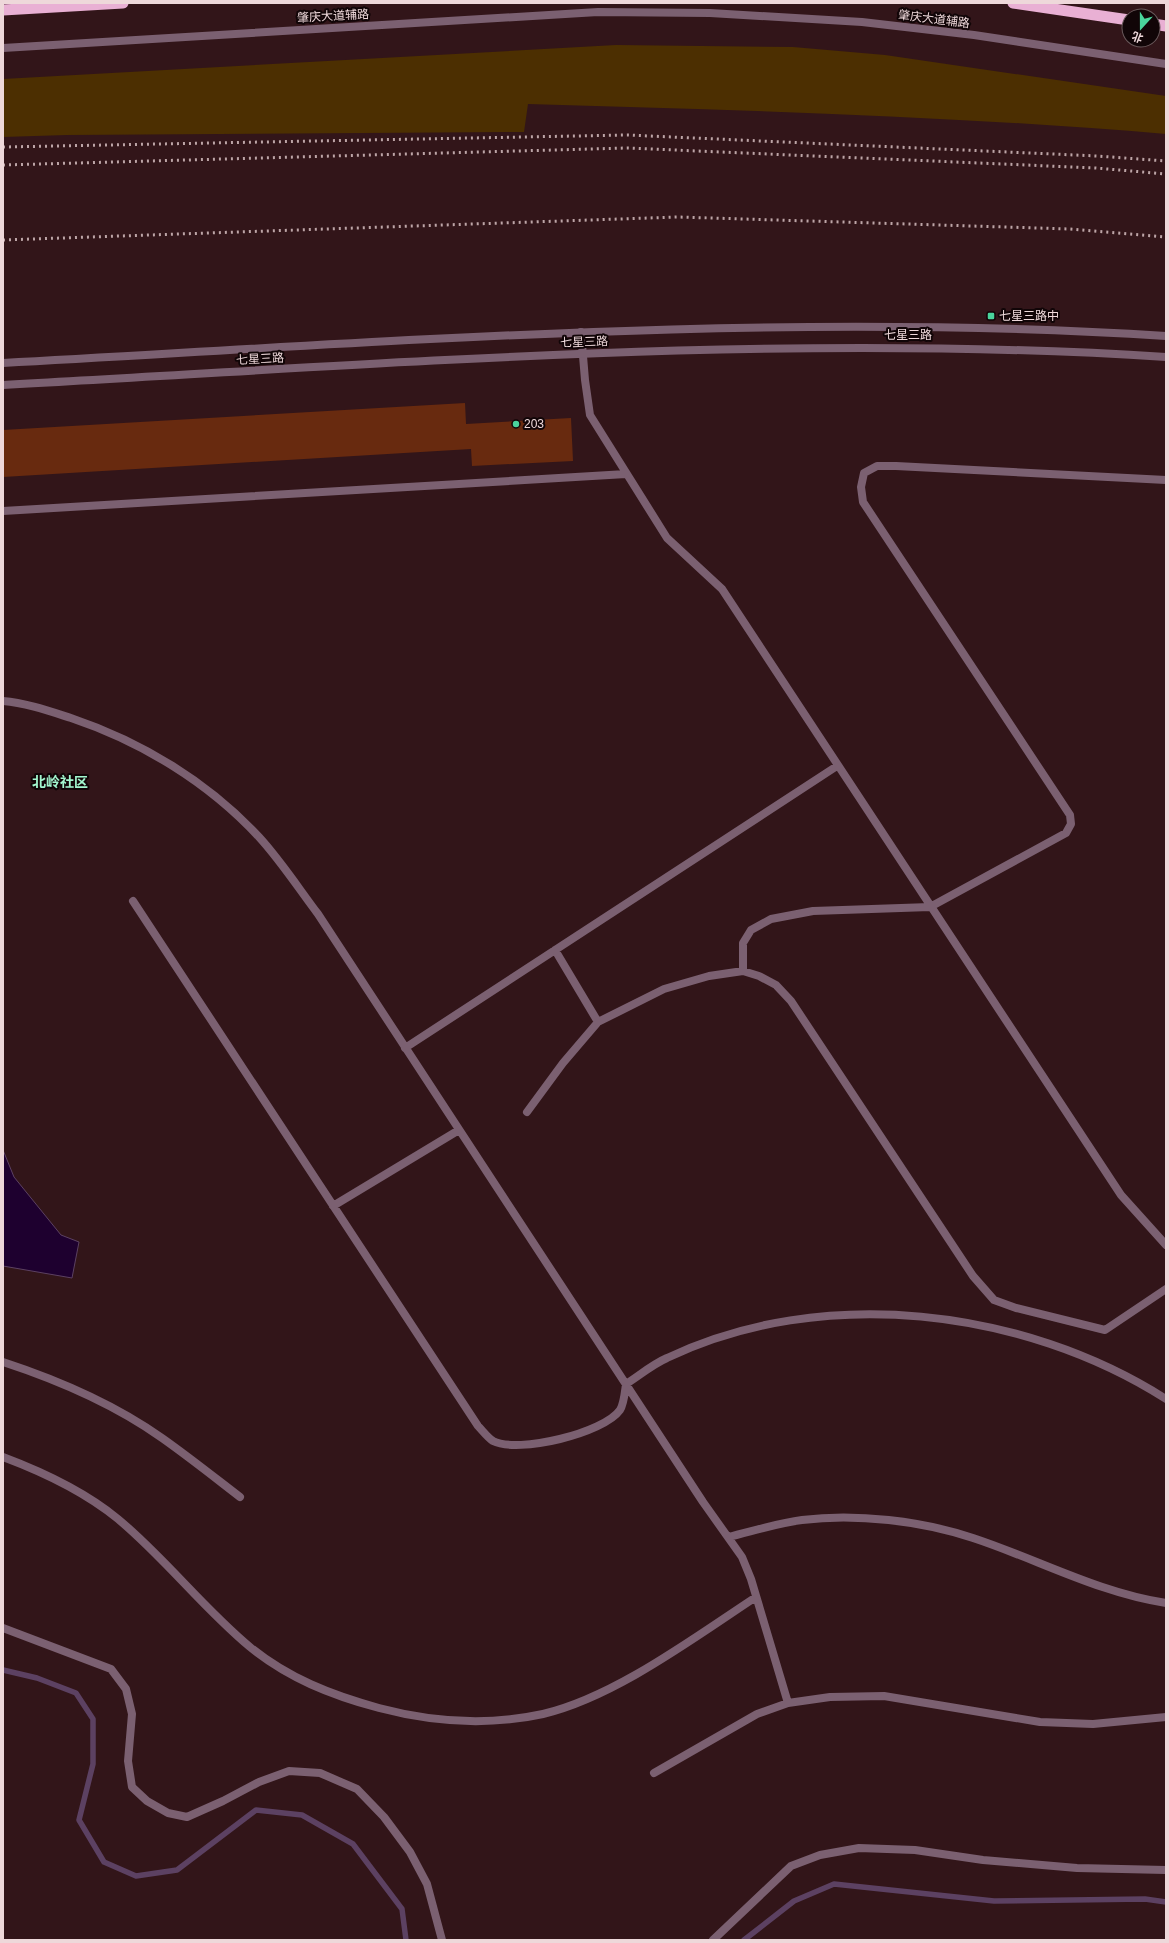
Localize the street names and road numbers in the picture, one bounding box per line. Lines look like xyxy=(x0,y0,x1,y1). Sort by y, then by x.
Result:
street label: 肇庆大道辅路 xyxy=(297,7,369,25)
street label: 肇庆大道辅路 xyxy=(897,8,971,30)
street label: 七星三路 xyxy=(884,328,932,342)
street label: 七星三路 xyxy=(560,334,608,350)
street label: 七星三路 xyxy=(236,351,284,367)

